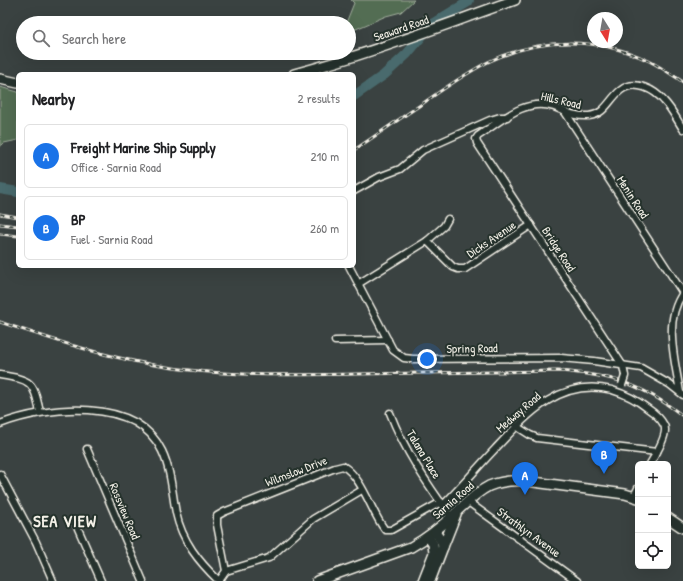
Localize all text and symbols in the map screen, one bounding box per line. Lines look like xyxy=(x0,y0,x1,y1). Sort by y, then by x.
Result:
street label: Seaward Road xyxy=(371,11,431,45)
north arrow xyxy=(587,12,623,48)
search box xyxy=(16,16,356,60)
icon: search xyxy=(30,27,52,49)
text: Search here xyxy=(62,28,126,49)
text: Nearby xyxy=(32,87,75,110)
street label: Hills Road xyxy=(539,87,583,113)
text: 2 results xyxy=(298,89,340,107)
text: Freight Marine Ship Supply xyxy=(71,137,216,158)
text: A xyxy=(43,147,49,165)
text: 210 m xyxy=(311,147,339,165)
text: Office · Sarnia Road xyxy=(71,158,161,176)
street label: Menin Road xyxy=(613,172,653,222)
text: BP xyxy=(71,209,86,230)
street label: Dicks Avenue xyxy=(463,216,519,262)
text: B xyxy=(43,219,49,237)
text: 260 m xyxy=(310,219,339,237)
street label: Bridge Road xyxy=(538,223,580,275)
text: Fuel · Sarnia Road xyxy=(71,230,153,248)
street label: Spring Road xyxy=(446,339,498,357)
your location xyxy=(417,349,437,369)
street label: Medway Road xyxy=(492,388,544,436)
street label: Talana Place xyxy=(403,426,445,482)
pin: B xyxy=(591,441,617,474)
street label: Wilmslow Drive xyxy=(263,451,330,491)
map controls xyxy=(635,461,671,569)
button: + xyxy=(635,461,671,497)
pin: A xyxy=(512,462,538,495)
street label: Sarnia Road xyxy=(429,477,478,523)
street label: Rossview Road xyxy=(105,480,145,542)
button: − xyxy=(635,497,671,533)
street label: Strathlyn Avenue xyxy=(494,503,565,561)
district label: SEA VIEW xyxy=(33,510,97,532)
button: locate xyxy=(635,533,671,569)

